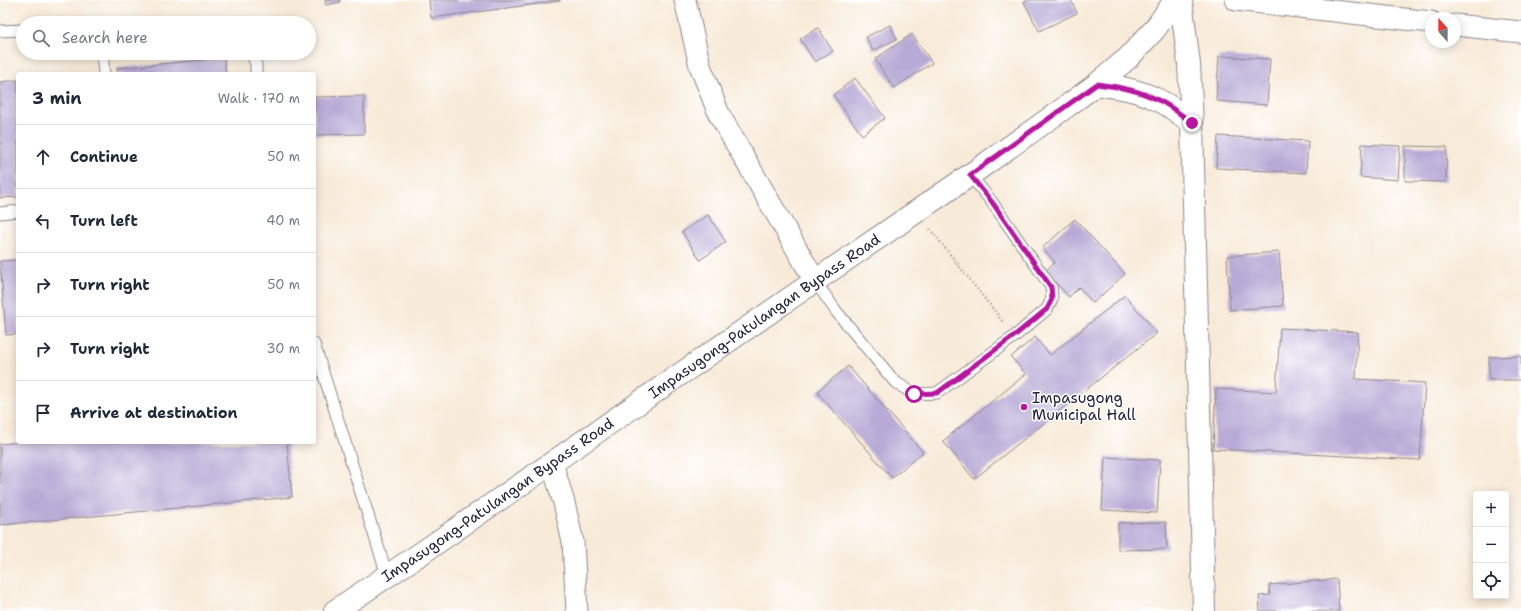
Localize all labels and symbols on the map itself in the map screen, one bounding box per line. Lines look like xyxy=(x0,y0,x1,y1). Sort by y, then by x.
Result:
north arrow xyxy=(1425,12,1461,48)
route end xyxy=(1183,114,1201,132)
street label: Impasugong-Patulangan Bypass Road xyxy=(645,229,885,403)
route start xyxy=(905,385,923,403)
place label: Impasugong Municipal Hall xyxy=(1032,388,1136,425)
marker: Impasugong Municipal Hall xyxy=(1019,402,1029,412)
street label: Impasugong-Patulangan Bypass Road xyxy=(378,413,618,587)

